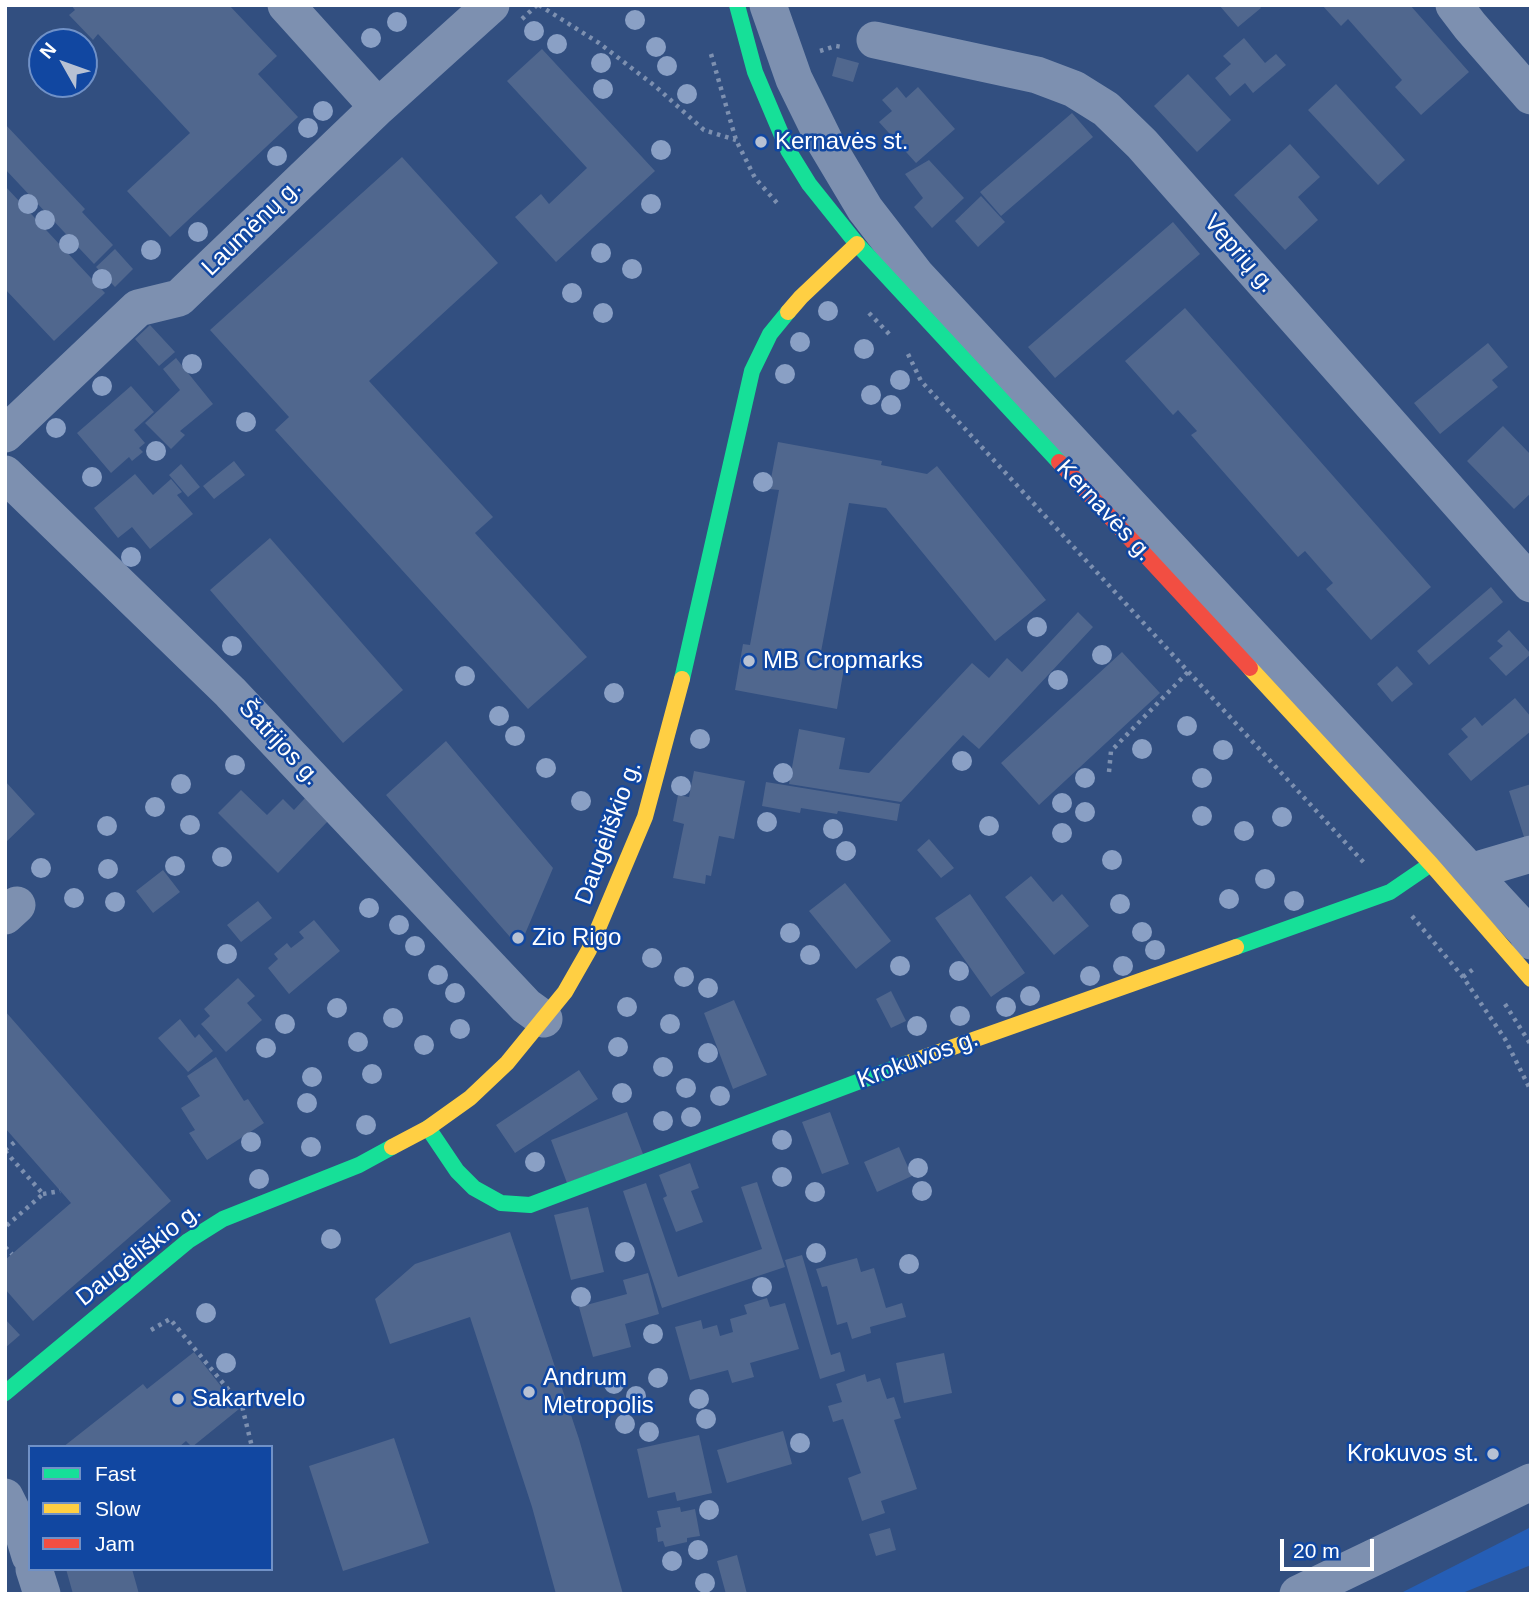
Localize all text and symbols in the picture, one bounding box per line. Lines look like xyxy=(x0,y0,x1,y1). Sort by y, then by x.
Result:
north arrow xyxy=(28,28,98,98)
text: N xyxy=(36,38,61,62)
place label: Kernavės st. xyxy=(775,128,908,156)
marker: Kernavės st. xyxy=(753,134,769,150)
street label: Laumėnų g. xyxy=(196,174,308,282)
street label: Veprių g. xyxy=(1197,209,1281,299)
street label: Kernavės g. xyxy=(1050,454,1158,568)
place label: MB Cropmarks xyxy=(763,647,923,675)
marker: MB Cropmarks xyxy=(741,653,757,669)
street label: Šatrijos g. xyxy=(232,694,326,792)
street label: Daugėliškio g. xyxy=(570,757,648,909)
place label: Zio Rigo xyxy=(532,924,621,952)
marker: Zio Rigo xyxy=(510,930,526,946)
street label: Krokuvos g. xyxy=(854,1025,982,1095)
street label: Daugėliškio g. xyxy=(71,1197,207,1313)
place label: Andrum Metropolis xyxy=(543,1364,654,1420)
marker: Andrum Metropolis xyxy=(521,1384,537,1400)
place label: Sakartvelo xyxy=(192,1385,305,1413)
marker: Sakartvelo xyxy=(170,1391,186,1407)
place label: Krokuvos st. xyxy=(1347,1440,1479,1468)
legend xyxy=(28,1445,273,1571)
marker: Krokuvos st. xyxy=(1485,1446,1501,1462)
text: Fast xyxy=(95,1462,136,1485)
text: Slow xyxy=(95,1497,141,1520)
scale bar xyxy=(1284,1526,1378,1570)
text: Jam xyxy=(95,1532,135,1555)
text: 20 m xyxy=(1293,1539,1340,1562)

